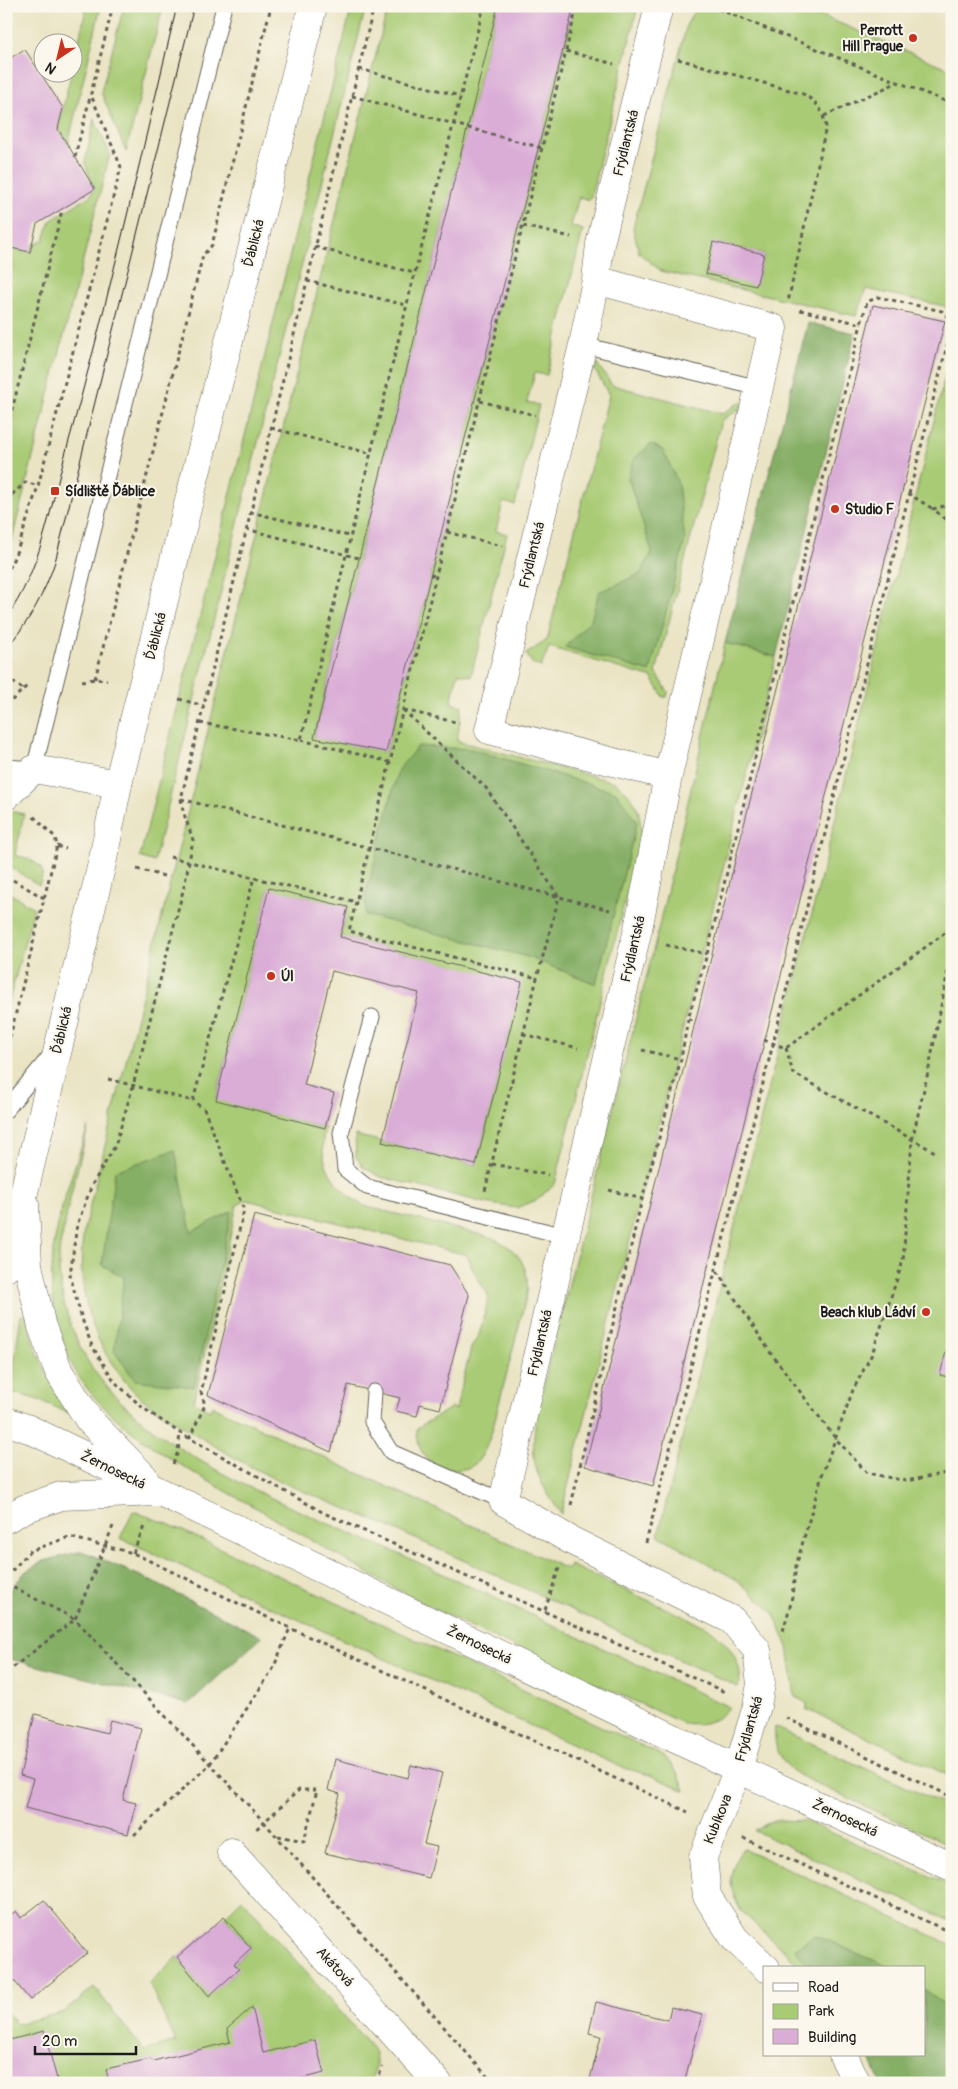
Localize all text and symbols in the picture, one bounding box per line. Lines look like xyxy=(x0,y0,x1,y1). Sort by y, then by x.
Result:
place label: Perrott Hill Prague xyxy=(842,22,904,55)
north arrow xyxy=(32,32,82,82)
marker: Perrott Hill Prague xyxy=(907,32,919,44)
text: N xyxy=(42,59,60,78)
street label: Frýdlantská xyxy=(610,108,642,178)
street label: Ďáblická xyxy=(239,217,268,268)
place label: Sídliště Ďáblice xyxy=(65,482,156,500)
marker: Sídliště Ďáblice xyxy=(49,485,61,497)
place label: Studio F xyxy=(845,501,895,518)
marker: Studio F xyxy=(829,503,841,515)
street label: Frýdlantská xyxy=(516,520,548,590)
street label: Ďáblická xyxy=(141,610,170,661)
street label: Frýdlantská xyxy=(617,914,649,984)
place label: Úl xyxy=(281,967,294,985)
marker: Úl xyxy=(265,970,277,982)
street label: Ďáblická xyxy=(47,1004,76,1055)
place label: Beach klub Ládví xyxy=(820,1304,916,1321)
marker: Beach klub Ládví xyxy=(920,1306,932,1318)
street label: Frýdlantská xyxy=(524,1308,556,1378)
street label: Žernosecká xyxy=(78,1447,148,1493)
street label: Žernosecká xyxy=(444,1622,514,1668)
street label: Frýdlantská xyxy=(731,1694,767,1764)
street label: Kubíkova xyxy=(700,1791,736,1847)
street label: Žernosecká xyxy=(810,1795,880,1841)
street label: Akátová xyxy=(313,1944,357,1990)
legend xyxy=(763,1966,926,2056)
text: Road xyxy=(808,1978,839,1997)
text: Park xyxy=(808,2002,835,2021)
scale bar xyxy=(35,2024,136,2056)
text: Building xyxy=(808,2028,856,2047)
text: 20 m xyxy=(42,2032,77,2051)

